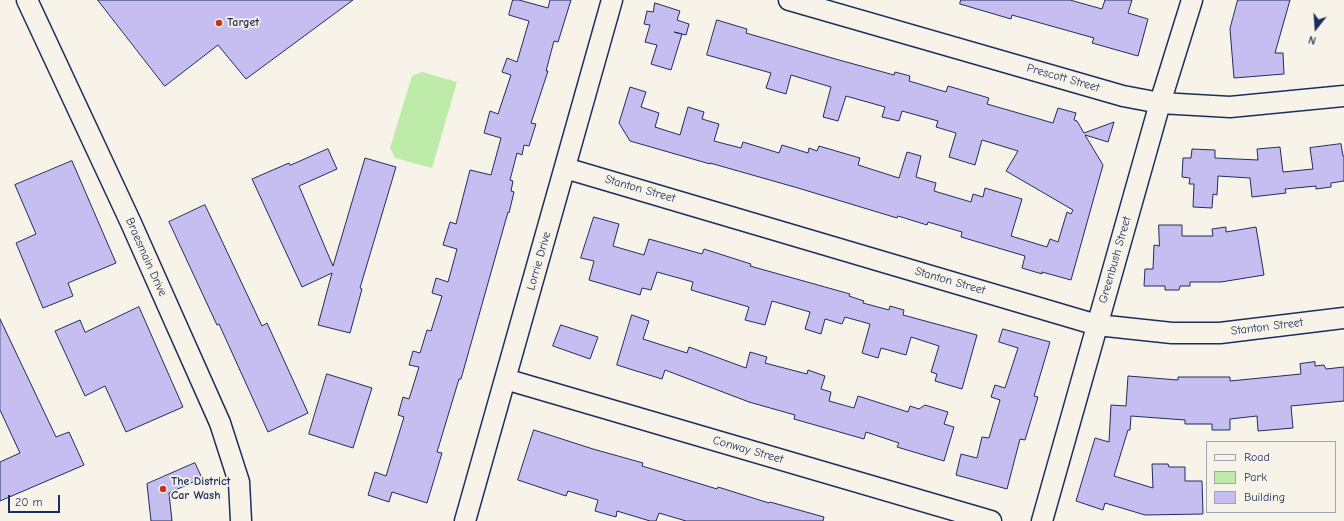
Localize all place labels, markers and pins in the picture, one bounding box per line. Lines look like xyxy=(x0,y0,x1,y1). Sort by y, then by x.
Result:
place label: Target xyxy=(227,16,259,30)
marker: Target xyxy=(214,18,224,28)
place label: The District Car Wash xyxy=(171,475,231,503)
marker: The District Car Wash xyxy=(158,484,168,494)

